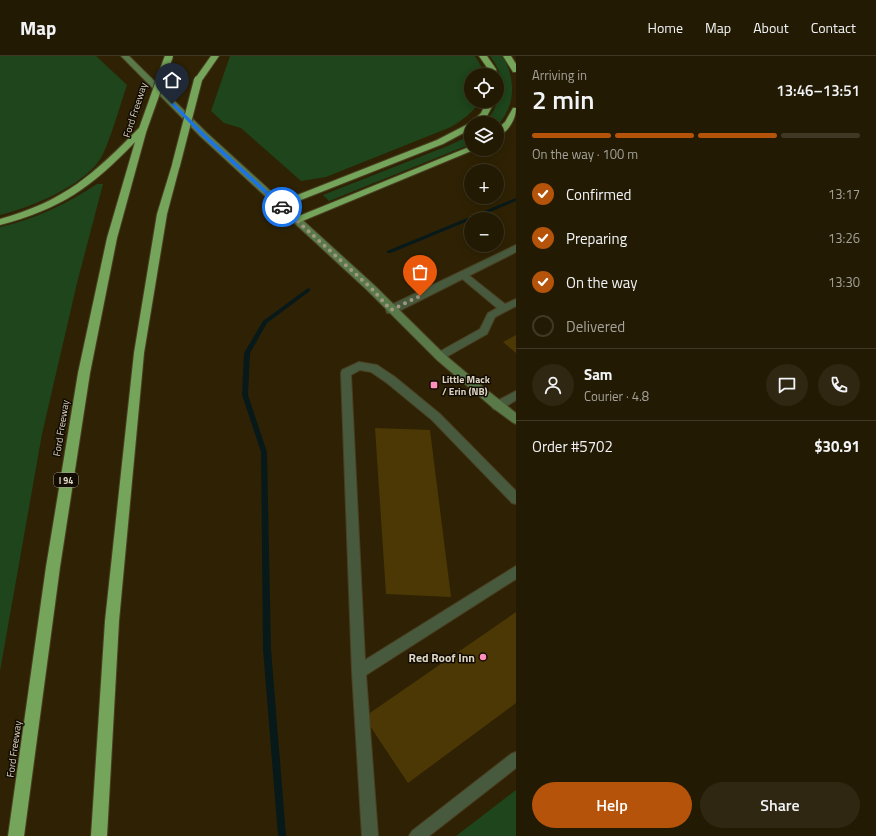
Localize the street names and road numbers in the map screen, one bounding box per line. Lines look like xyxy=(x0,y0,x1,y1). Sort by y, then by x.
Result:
street label: Ford Freeway xyxy=(119,80,151,139)
street label: Ford Freeway xyxy=(49,399,73,457)
road number: I 94 xyxy=(54,473,78,487)
street label: Ford Freeway xyxy=(3,720,25,778)

